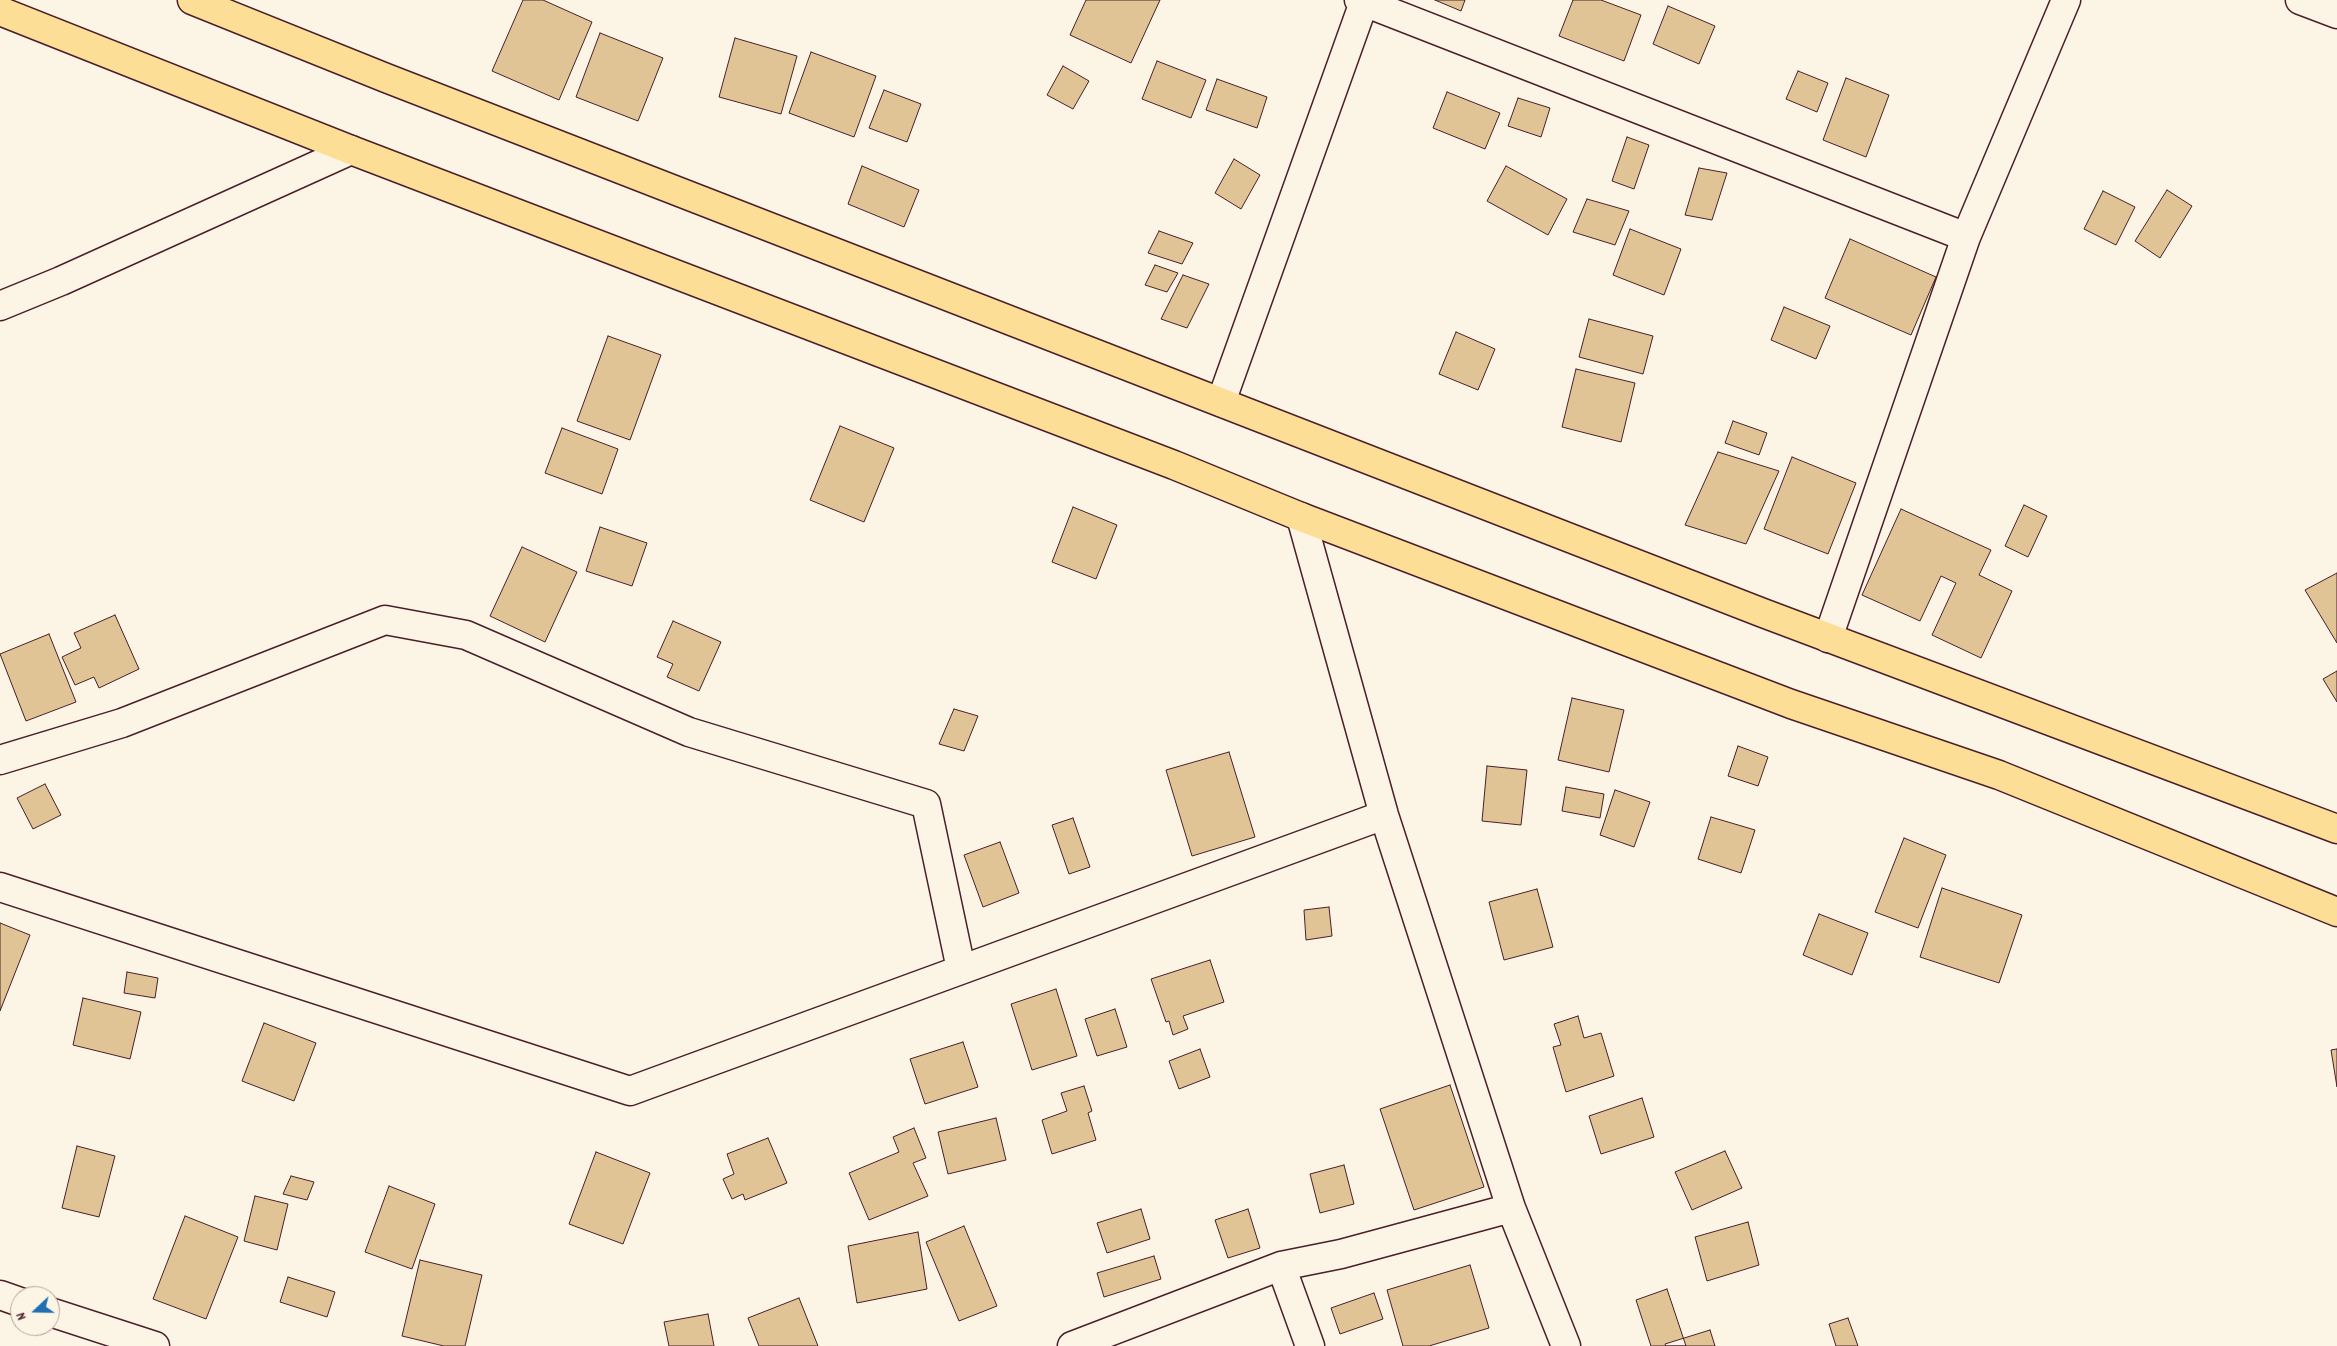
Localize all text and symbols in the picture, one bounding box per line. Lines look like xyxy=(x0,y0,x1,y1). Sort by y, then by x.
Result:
north arrow xyxy=(10,1286,60,1336)
text: N xyxy=(11,1309,33,1323)

